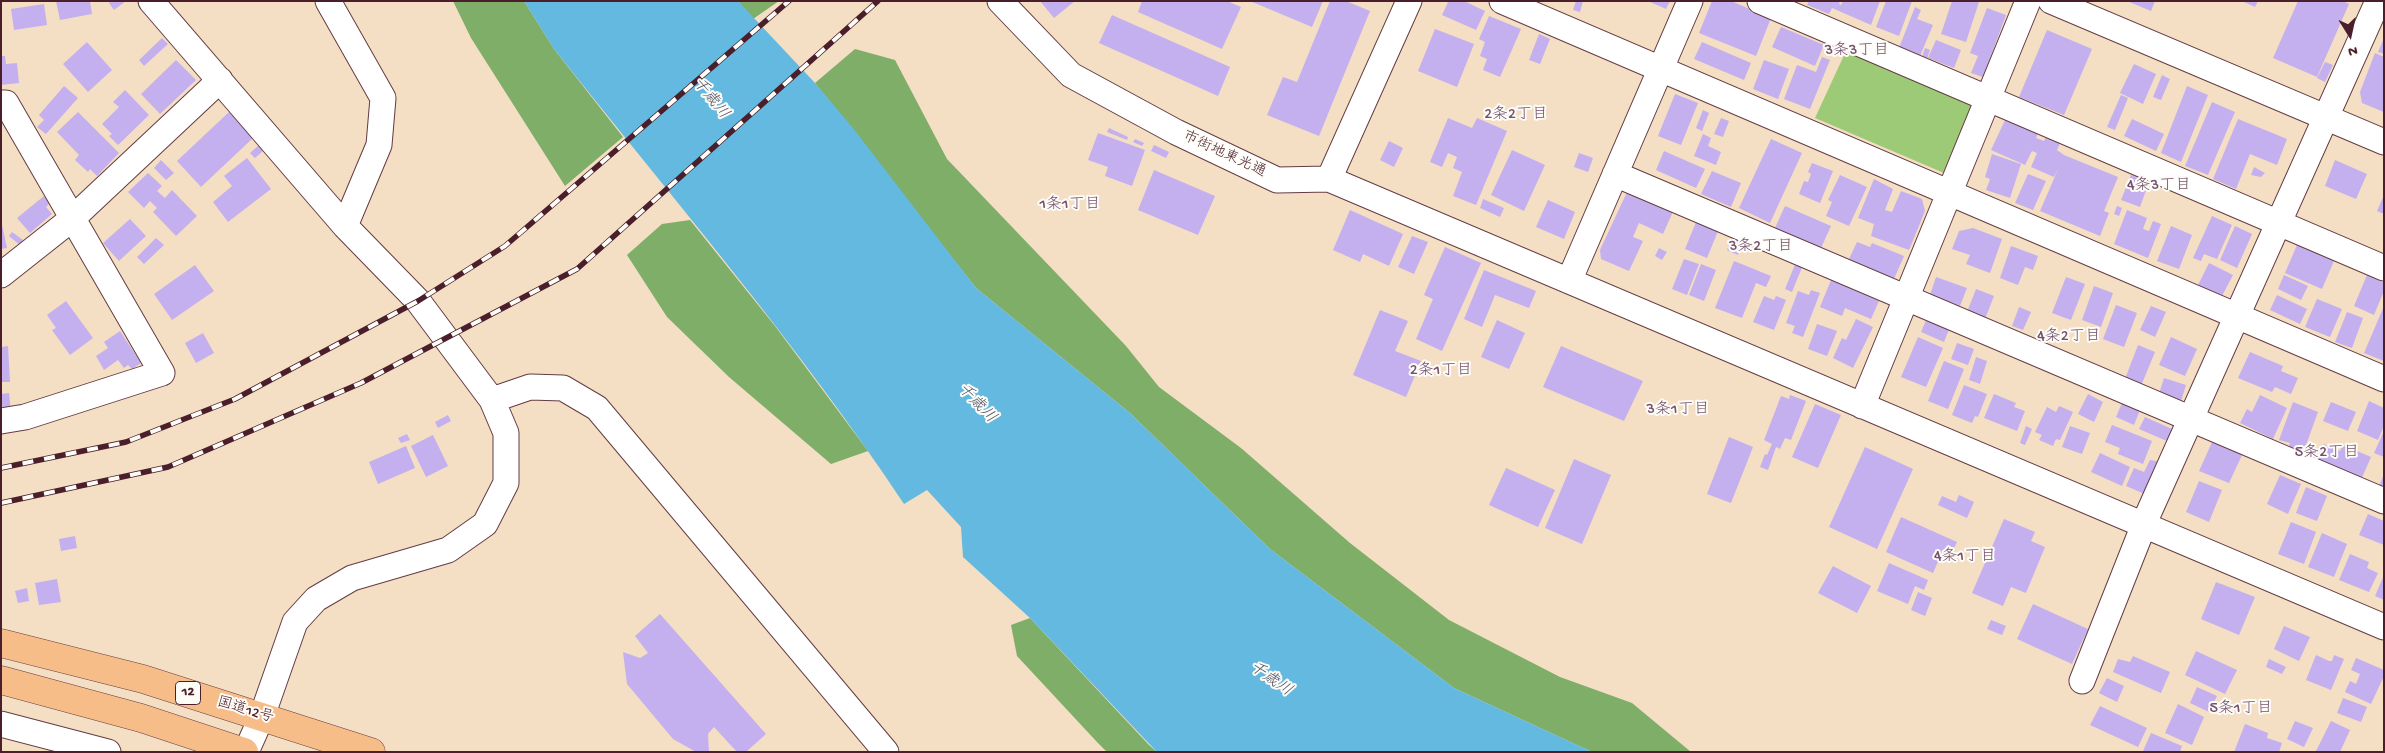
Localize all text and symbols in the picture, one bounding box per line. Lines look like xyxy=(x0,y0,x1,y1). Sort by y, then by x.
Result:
north arrow xyxy=(2325,10,2375,60)
text: N xyxy=(2347,41,2359,59)
district label: 3条3丁目 xyxy=(1825,42,1889,62)
water label: 千歳川 xyxy=(687,74,733,124)
district label: 2条2丁目 xyxy=(1484,106,1548,126)
street label: 市街地東光通 xyxy=(1179,128,1269,182)
district label: 4条3丁目 xyxy=(2127,177,2191,197)
district label: 1条1丁目 xyxy=(1040,196,1100,216)
district label: 3条2丁目 xyxy=(1729,238,1793,258)
district label: 4条2丁目 xyxy=(2037,328,2101,348)
district label: 2条1丁目 xyxy=(1410,362,1472,382)
water label: 千歳川 xyxy=(952,380,1000,428)
district label: 3条1丁目 xyxy=(1647,401,1709,421)
district label: 5条2丁目 xyxy=(2295,444,2359,464)
district label: 4条1丁目 xyxy=(1934,548,1996,568)
water label: 千歳川 xyxy=(1245,658,1295,702)
road number: 12 xyxy=(176,681,200,704)
street label: 国道12号 xyxy=(214,694,276,728)
district label: 5条1丁目 xyxy=(2210,700,2272,720)

